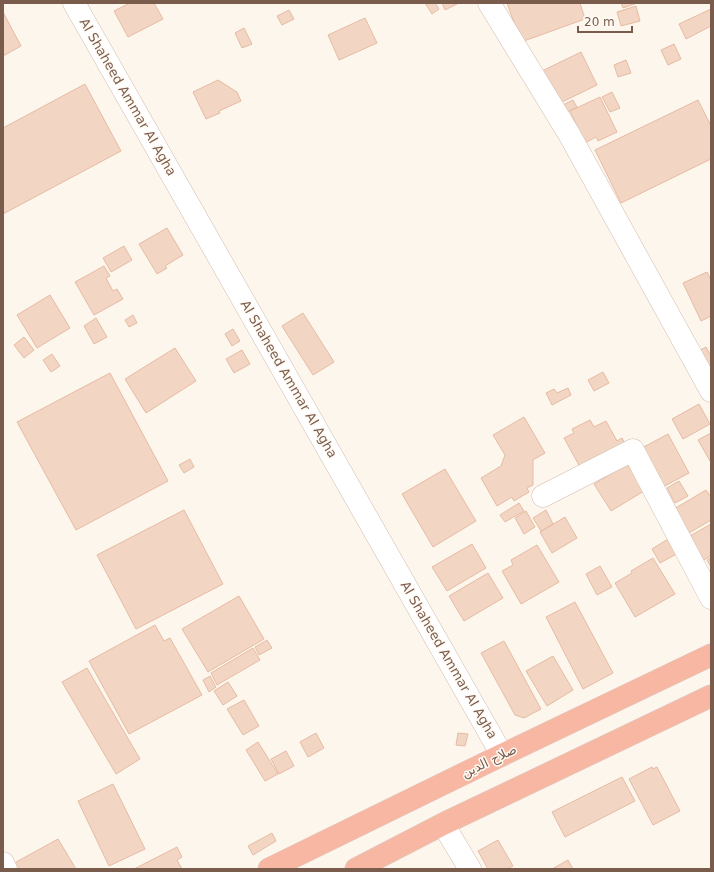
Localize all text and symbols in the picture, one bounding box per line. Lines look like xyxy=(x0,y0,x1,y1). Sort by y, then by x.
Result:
scale bar xyxy=(578,8,632,34)
text: 20 m xyxy=(584,15,615,29)
street label: Al Shaheed Ammar Al Agha xyxy=(77,16,179,178)
street label: Al Shaheed Ammar Al Agha xyxy=(238,298,340,460)
street label: Al Shaheed Ammar Al Agha xyxy=(398,579,500,741)
street label: صلاح الدين xyxy=(459,741,519,782)

